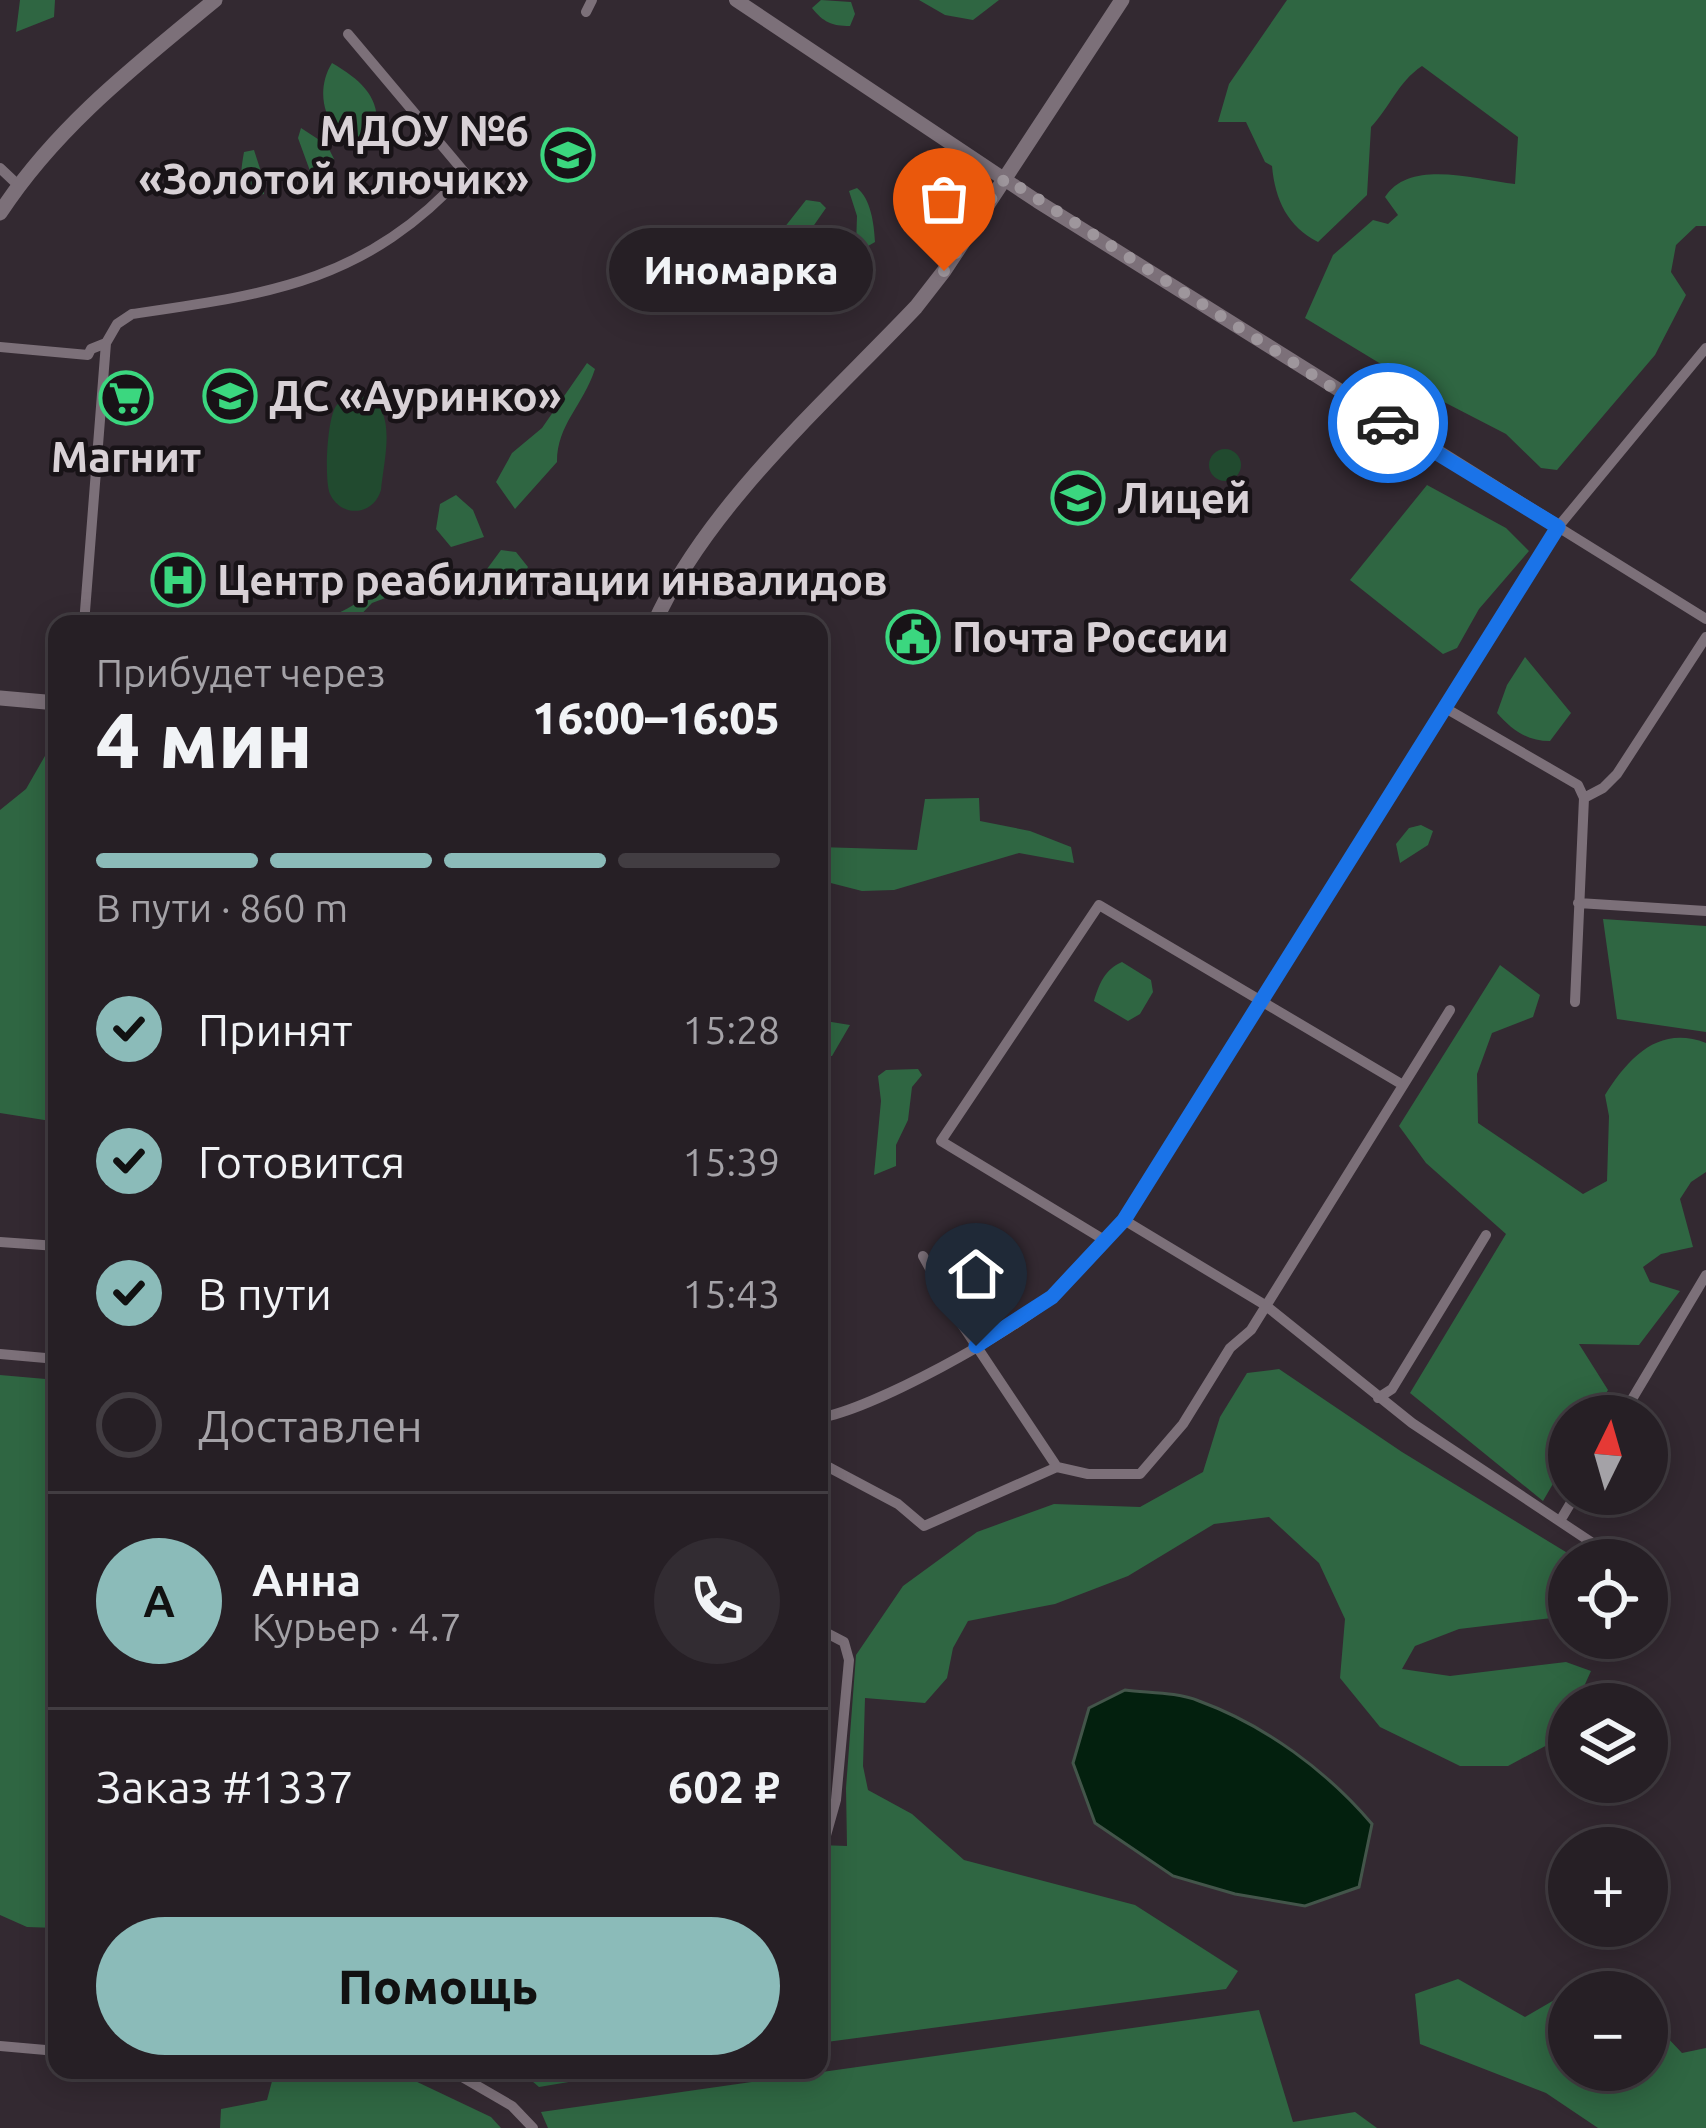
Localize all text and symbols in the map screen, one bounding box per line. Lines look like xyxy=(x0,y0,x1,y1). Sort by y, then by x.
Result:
place label: МДОУ №6 «Золотой ключик» xyxy=(139,107,529,202)
school or university icon: МДОУ №6 «Золотой ключик» xyxy=(540,127,596,183)
pin xyxy=(893,148,995,271)
icon: bag xyxy=(911,166,977,232)
callout: Иномарка xyxy=(608,229,872,313)
text: Иномарка xyxy=(643,248,839,291)
courier xyxy=(1328,363,1448,483)
school or university icon: ДС «Ауринко» xyxy=(202,368,258,424)
supermarket icon: Магнит xyxy=(98,370,154,426)
place label: ДС «Ауринко» xyxy=(269,372,561,419)
icon: car xyxy=(1355,390,1421,456)
place label: Магнит xyxy=(51,433,201,480)
school or university icon: Лицей xyxy=(1050,470,1106,526)
place label: Лицей xyxy=(1117,474,1251,521)
hospital icon: Центр реабилитации инвалидов xyxy=(150,552,206,608)
place label: Центр реабилитации инвалидов xyxy=(217,556,888,603)
public building icon: Почта России xyxy=(885,609,941,665)
place label: Почта России xyxy=(952,613,1229,660)
text: Прибудет через xyxy=(96,651,385,694)
text: 16:00–16:05 xyxy=(532,692,780,743)
text: 4 мин xyxy=(96,695,313,783)
text: В пути · 860 m xyxy=(96,886,348,929)
icon: check xyxy=(96,996,162,1062)
text: Принят xyxy=(198,1004,353,1055)
text: 15:28 xyxy=(682,1008,780,1051)
icon: check xyxy=(96,1128,162,1194)
text: Готовится xyxy=(198,1136,405,1187)
text: 15:39 xyxy=(682,1140,780,1183)
pin xyxy=(925,1223,1027,1346)
icon: home xyxy=(943,1241,1009,1307)
icon: check xyxy=(96,1260,162,1326)
text: В пути xyxy=(198,1268,332,1319)
text: 15:43 xyxy=(682,1272,780,1315)
north arrow xyxy=(1548,1395,1668,1515)
map controls xyxy=(1548,1395,1668,2091)
text: Доставлен xyxy=(198,1400,423,1451)
button: phone xyxy=(654,1538,780,1664)
button: locate xyxy=(1548,1539,1668,1659)
text: Анна xyxy=(252,1554,361,1605)
text: А xyxy=(143,1575,175,1626)
text: Курьер · 4.7 xyxy=(252,1605,462,1648)
button: layers xyxy=(1548,1683,1668,1803)
text: Заказ #1337 xyxy=(96,1761,354,1812)
text: 602 ₽ xyxy=(668,1761,780,1812)
button: + xyxy=(1548,1827,1668,1947)
button: Помощь xyxy=(96,1917,780,2055)
button: − xyxy=(1548,1971,1668,2091)

